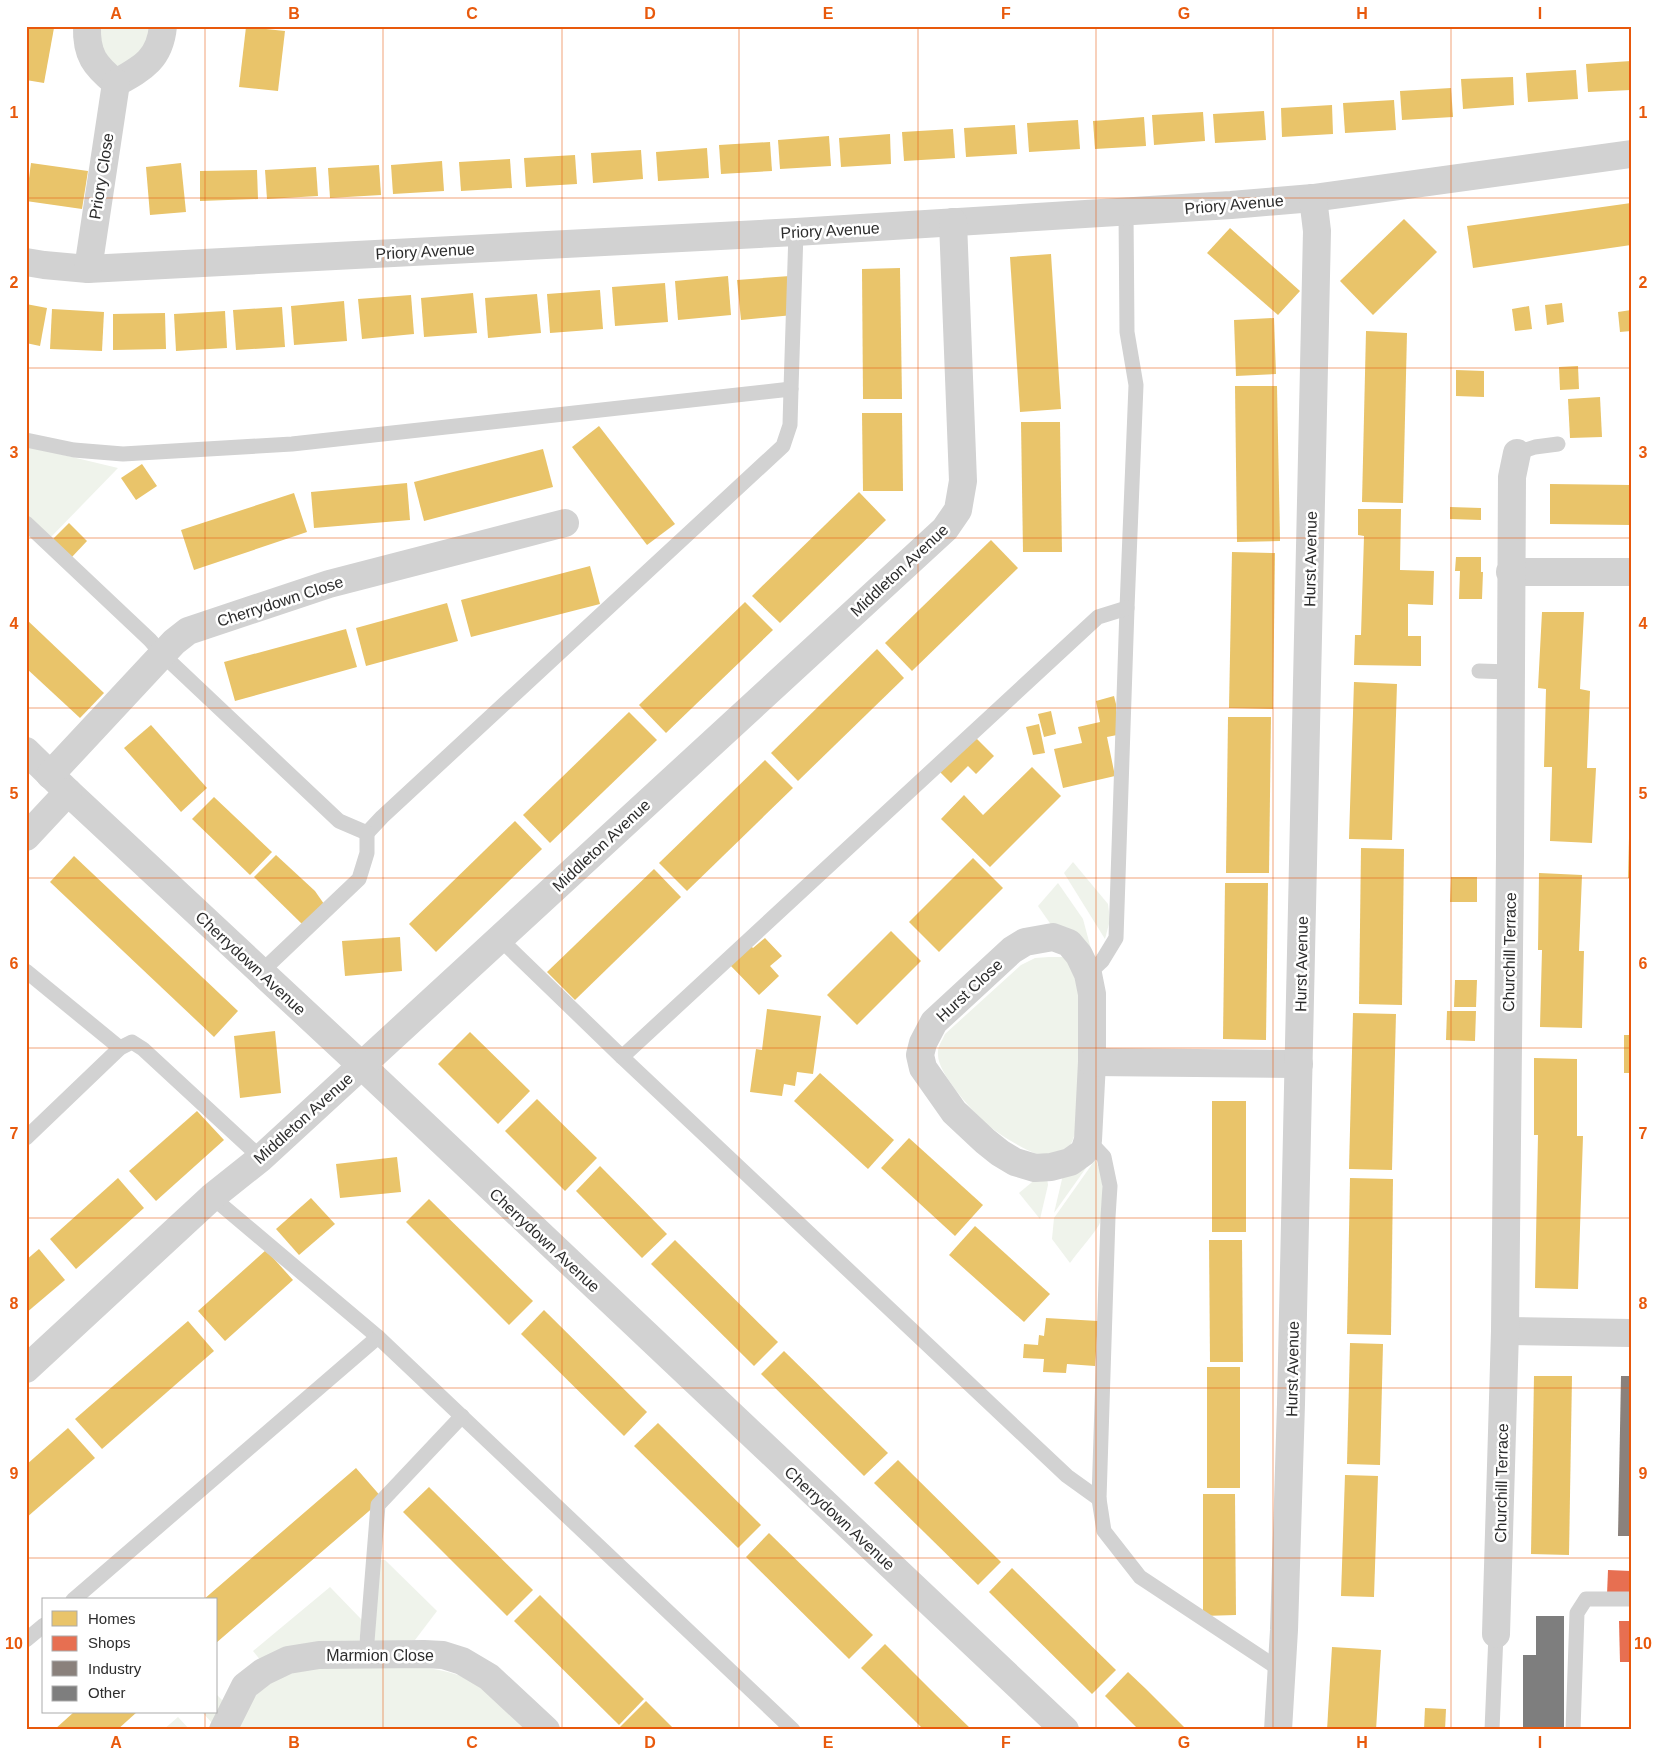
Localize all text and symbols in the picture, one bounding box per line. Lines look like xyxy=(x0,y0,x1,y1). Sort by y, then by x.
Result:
text: A xyxy=(110,5,122,22)
text: B xyxy=(288,5,300,22)
text: C xyxy=(466,5,478,22)
text: D xyxy=(644,5,656,22)
text: E xyxy=(823,5,834,22)
text: F xyxy=(1001,5,1011,22)
text: G xyxy=(1178,5,1190,22)
text: H xyxy=(1356,5,1368,22)
text: I xyxy=(1538,5,1542,22)
text: 1 xyxy=(10,104,19,121)
text: 1 xyxy=(1639,104,1648,121)
street label: Priory Close xyxy=(86,132,117,220)
street label: Priory Avenue xyxy=(1184,192,1284,217)
street label: Priory Avenue xyxy=(780,219,880,242)
street label: Priory Avenue xyxy=(375,240,475,263)
text: 2 xyxy=(10,274,19,291)
text: 2 xyxy=(1639,274,1648,291)
text: 3 xyxy=(10,444,19,461)
text: 3 xyxy=(1639,444,1648,461)
street label: Hurst Avenue xyxy=(1301,511,1320,607)
street label: Middleton Avenue xyxy=(847,521,952,620)
street label: Cherrydown Close xyxy=(215,573,345,630)
text: 4 xyxy=(10,615,19,632)
text: 4 xyxy=(1639,615,1648,632)
text: 5 xyxy=(10,785,19,802)
text: 5 xyxy=(1639,785,1648,802)
street label: Middleton Avenue xyxy=(549,796,654,895)
street label: Churchill Terrace xyxy=(1500,892,1519,1012)
street label: Cherrydown Avenue xyxy=(192,908,309,1019)
street label: Hurst Avenue xyxy=(1292,916,1311,1012)
text: 6 xyxy=(10,955,19,972)
text: 6 xyxy=(1639,955,1648,972)
street label: Hurst Close xyxy=(933,956,1006,1025)
street label: Middleton Avenue xyxy=(250,1070,356,1167)
text: 7 xyxy=(10,1125,19,1142)
text: 7 xyxy=(1639,1125,1648,1142)
street label: Cherrydown Avenue xyxy=(486,1185,603,1296)
text: 8 xyxy=(10,1295,19,1312)
text: 8 xyxy=(1639,1295,1648,1312)
street label: Hurst Avenue xyxy=(1283,1321,1302,1417)
street label: Churchill Terrace xyxy=(1492,1423,1511,1543)
street label: Cherrydown Avenue xyxy=(781,1463,898,1574)
text: 9 xyxy=(10,1465,19,1482)
text: 9 xyxy=(1639,1465,1648,1482)
legend xyxy=(42,1598,218,1714)
text: Homes xyxy=(88,1610,136,1627)
text: Shops xyxy=(88,1634,131,1651)
text: 10 xyxy=(5,1635,23,1652)
text: 10 xyxy=(1634,1635,1652,1652)
street label: Marmion Close xyxy=(326,1647,434,1664)
text: Industry xyxy=(88,1660,142,1677)
text: Other xyxy=(88,1684,126,1701)
text: A xyxy=(110,1734,122,1751)
text: B xyxy=(288,1734,300,1751)
text: C xyxy=(466,1734,478,1751)
text: D xyxy=(644,1734,656,1751)
text: E xyxy=(823,1734,834,1751)
text: F xyxy=(1001,1734,1011,1751)
text: G xyxy=(1178,1734,1190,1751)
text: H xyxy=(1356,1734,1368,1751)
text: I xyxy=(1538,1734,1542,1751)

